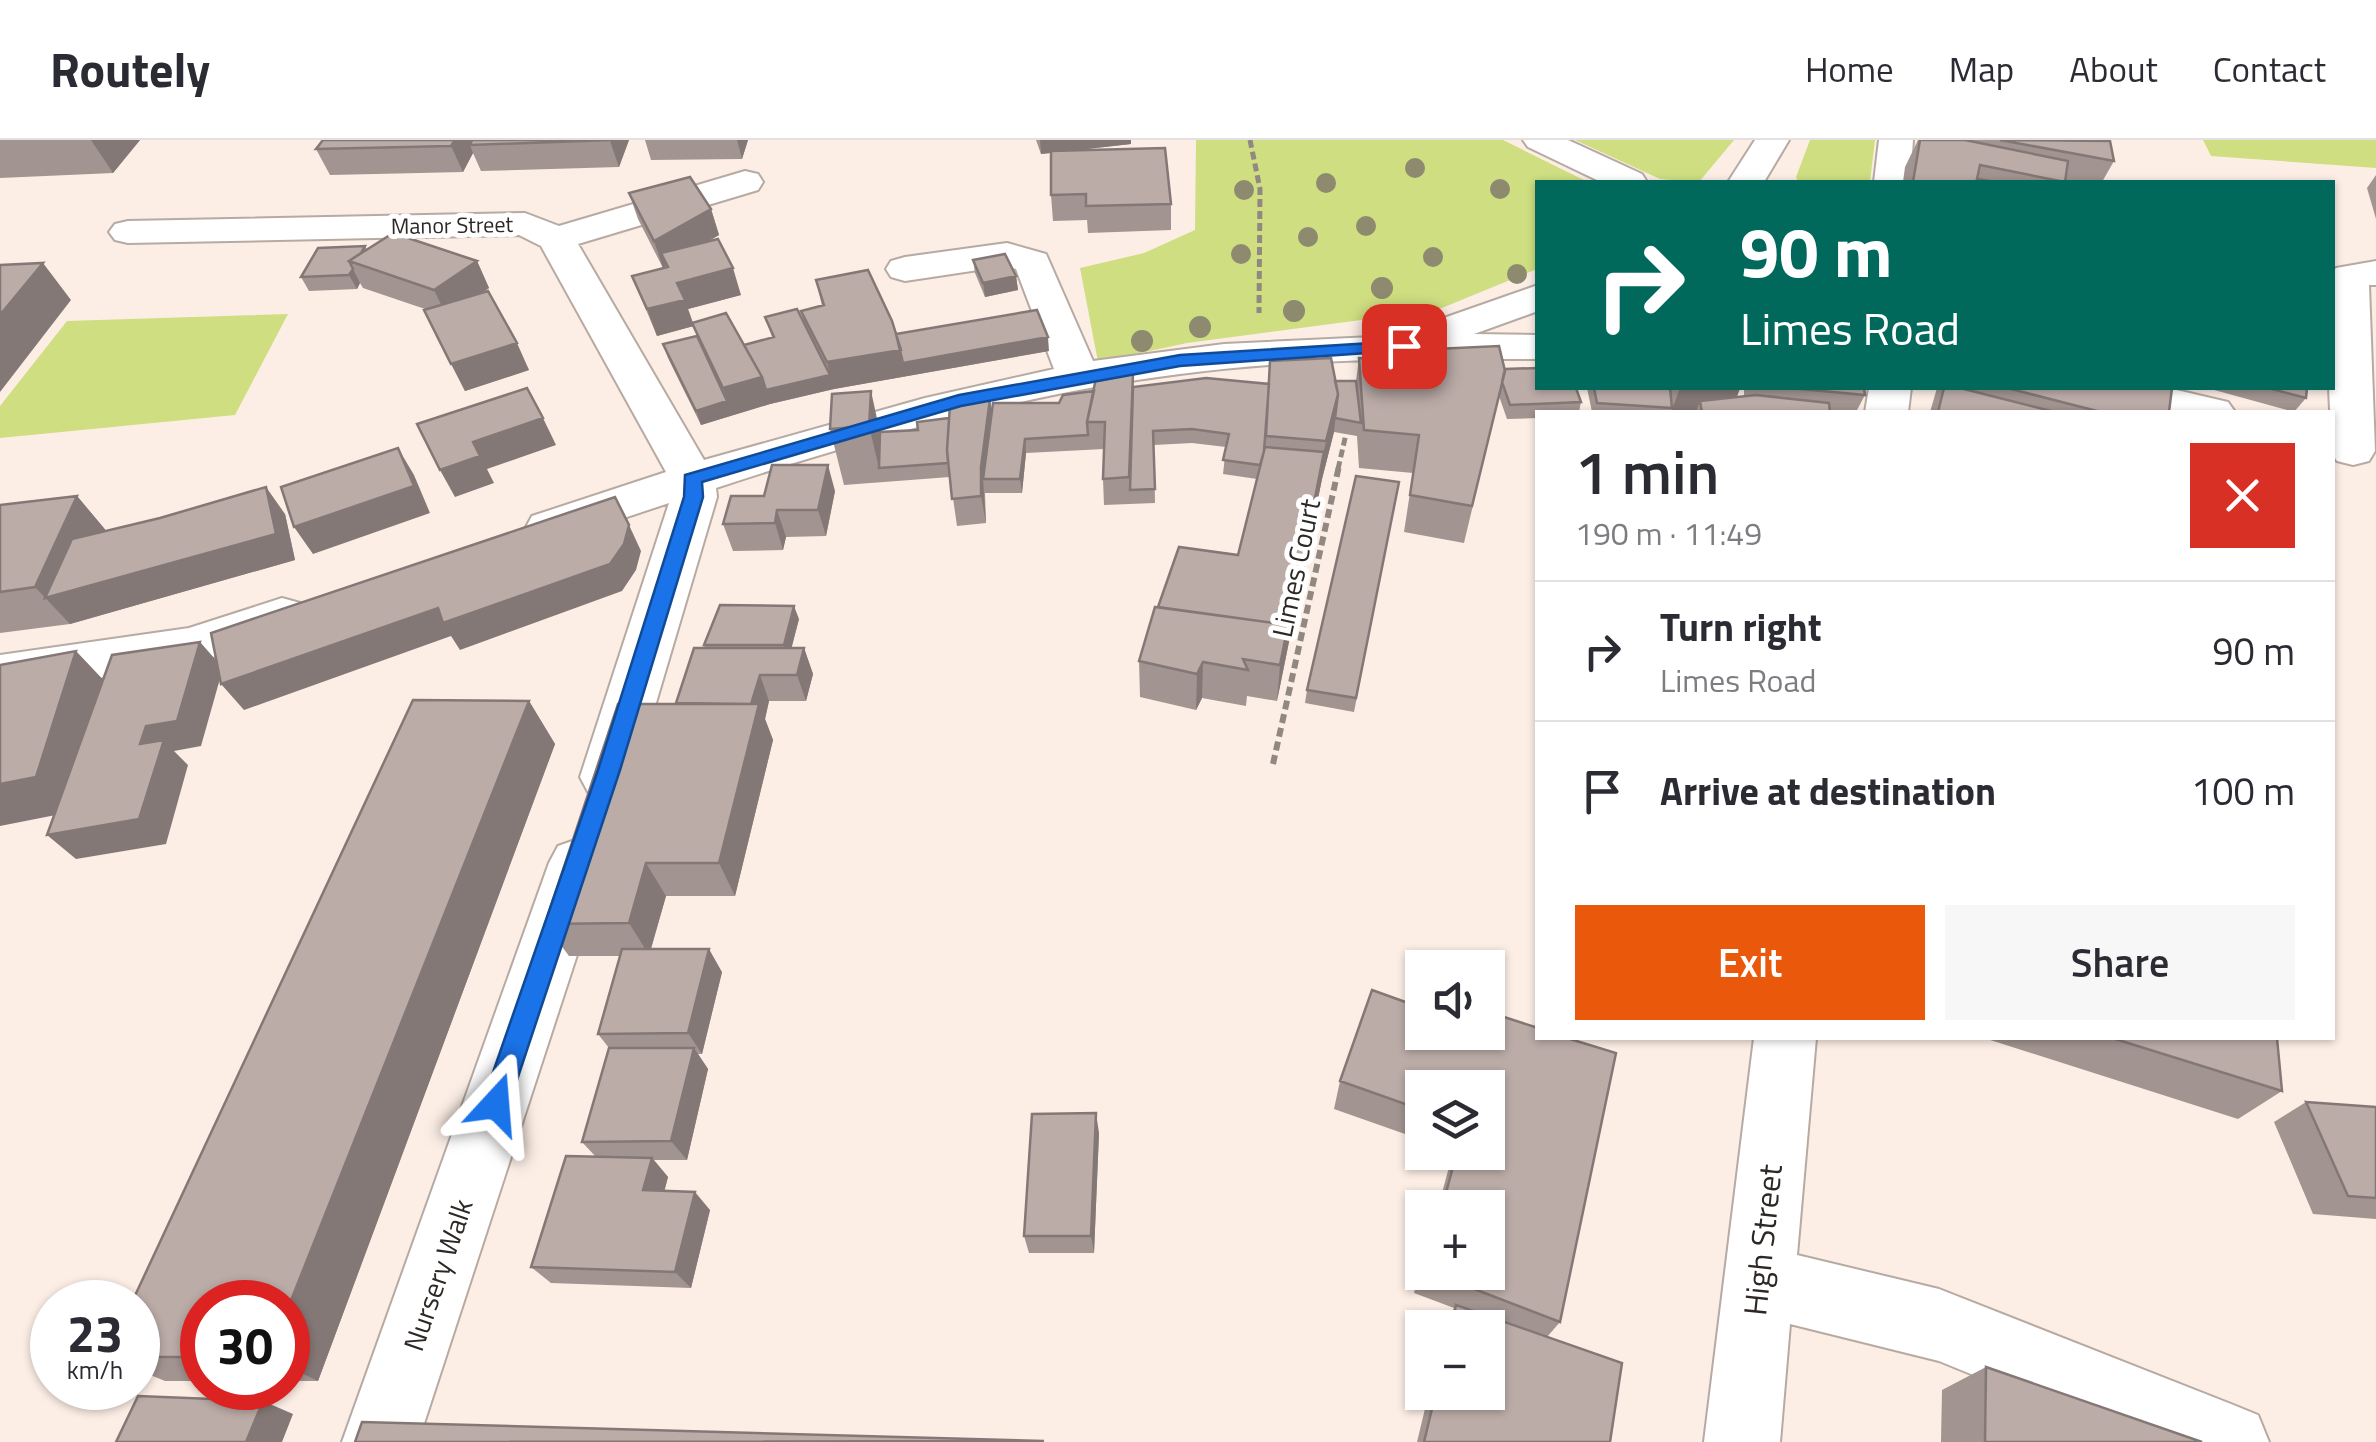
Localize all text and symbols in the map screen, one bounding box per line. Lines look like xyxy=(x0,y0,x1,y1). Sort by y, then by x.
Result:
text: Routely xyxy=(50,33,210,106)
text: Home xyxy=(1805,42,1894,96)
text: Map xyxy=(1949,42,2014,96)
text: About xyxy=(2069,42,2158,96)
text: Contact xyxy=(2213,42,2326,96)
text: 90 m xyxy=(1740,198,1893,304)
street label: Manor Street xyxy=(391,207,514,243)
icon: right xyxy=(1575,220,1705,350)
text: Limes Road xyxy=(1740,294,1960,362)
pin xyxy=(1362,304,1447,389)
icon: arrive xyxy=(1377,319,1432,374)
text: 1 min xyxy=(1575,426,1719,517)
button: close xyxy=(2190,443,2295,548)
street label: Limes Court xyxy=(1260,495,1331,641)
text: 190 m · 11:49 xyxy=(1575,509,1762,557)
text: Turn right xyxy=(1660,598,1822,656)
text: 90 m xyxy=(2212,622,2295,680)
icon: right xyxy=(1575,624,1630,679)
text: Limes Road xyxy=(1660,656,1816,704)
text: Arrive at destination xyxy=(1660,762,1996,820)
text: 100 m xyxy=(2191,762,2295,820)
icon: arrive xyxy=(1575,764,1630,819)
button: Exit xyxy=(1575,905,1925,1020)
button: Share xyxy=(1945,905,2295,1020)
map controls xyxy=(1405,950,1505,1410)
button: sound xyxy=(1405,950,1505,1050)
position arrow xyxy=(444,1052,548,1156)
button: layers xyxy=(1405,1070,1505,1170)
street label: High Street xyxy=(1730,1162,1794,1318)
button: + xyxy=(1405,1190,1505,1290)
street label: Nursery Walk xyxy=(391,1193,484,1357)
speed limit sign: 30 xyxy=(180,1280,310,1410)
text: 23 xyxy=(67,1295,123,1371)
button: − xyxy=(1405,1310,1505,1410)
text: km/h xyxy=(67,1351,123,1389)

